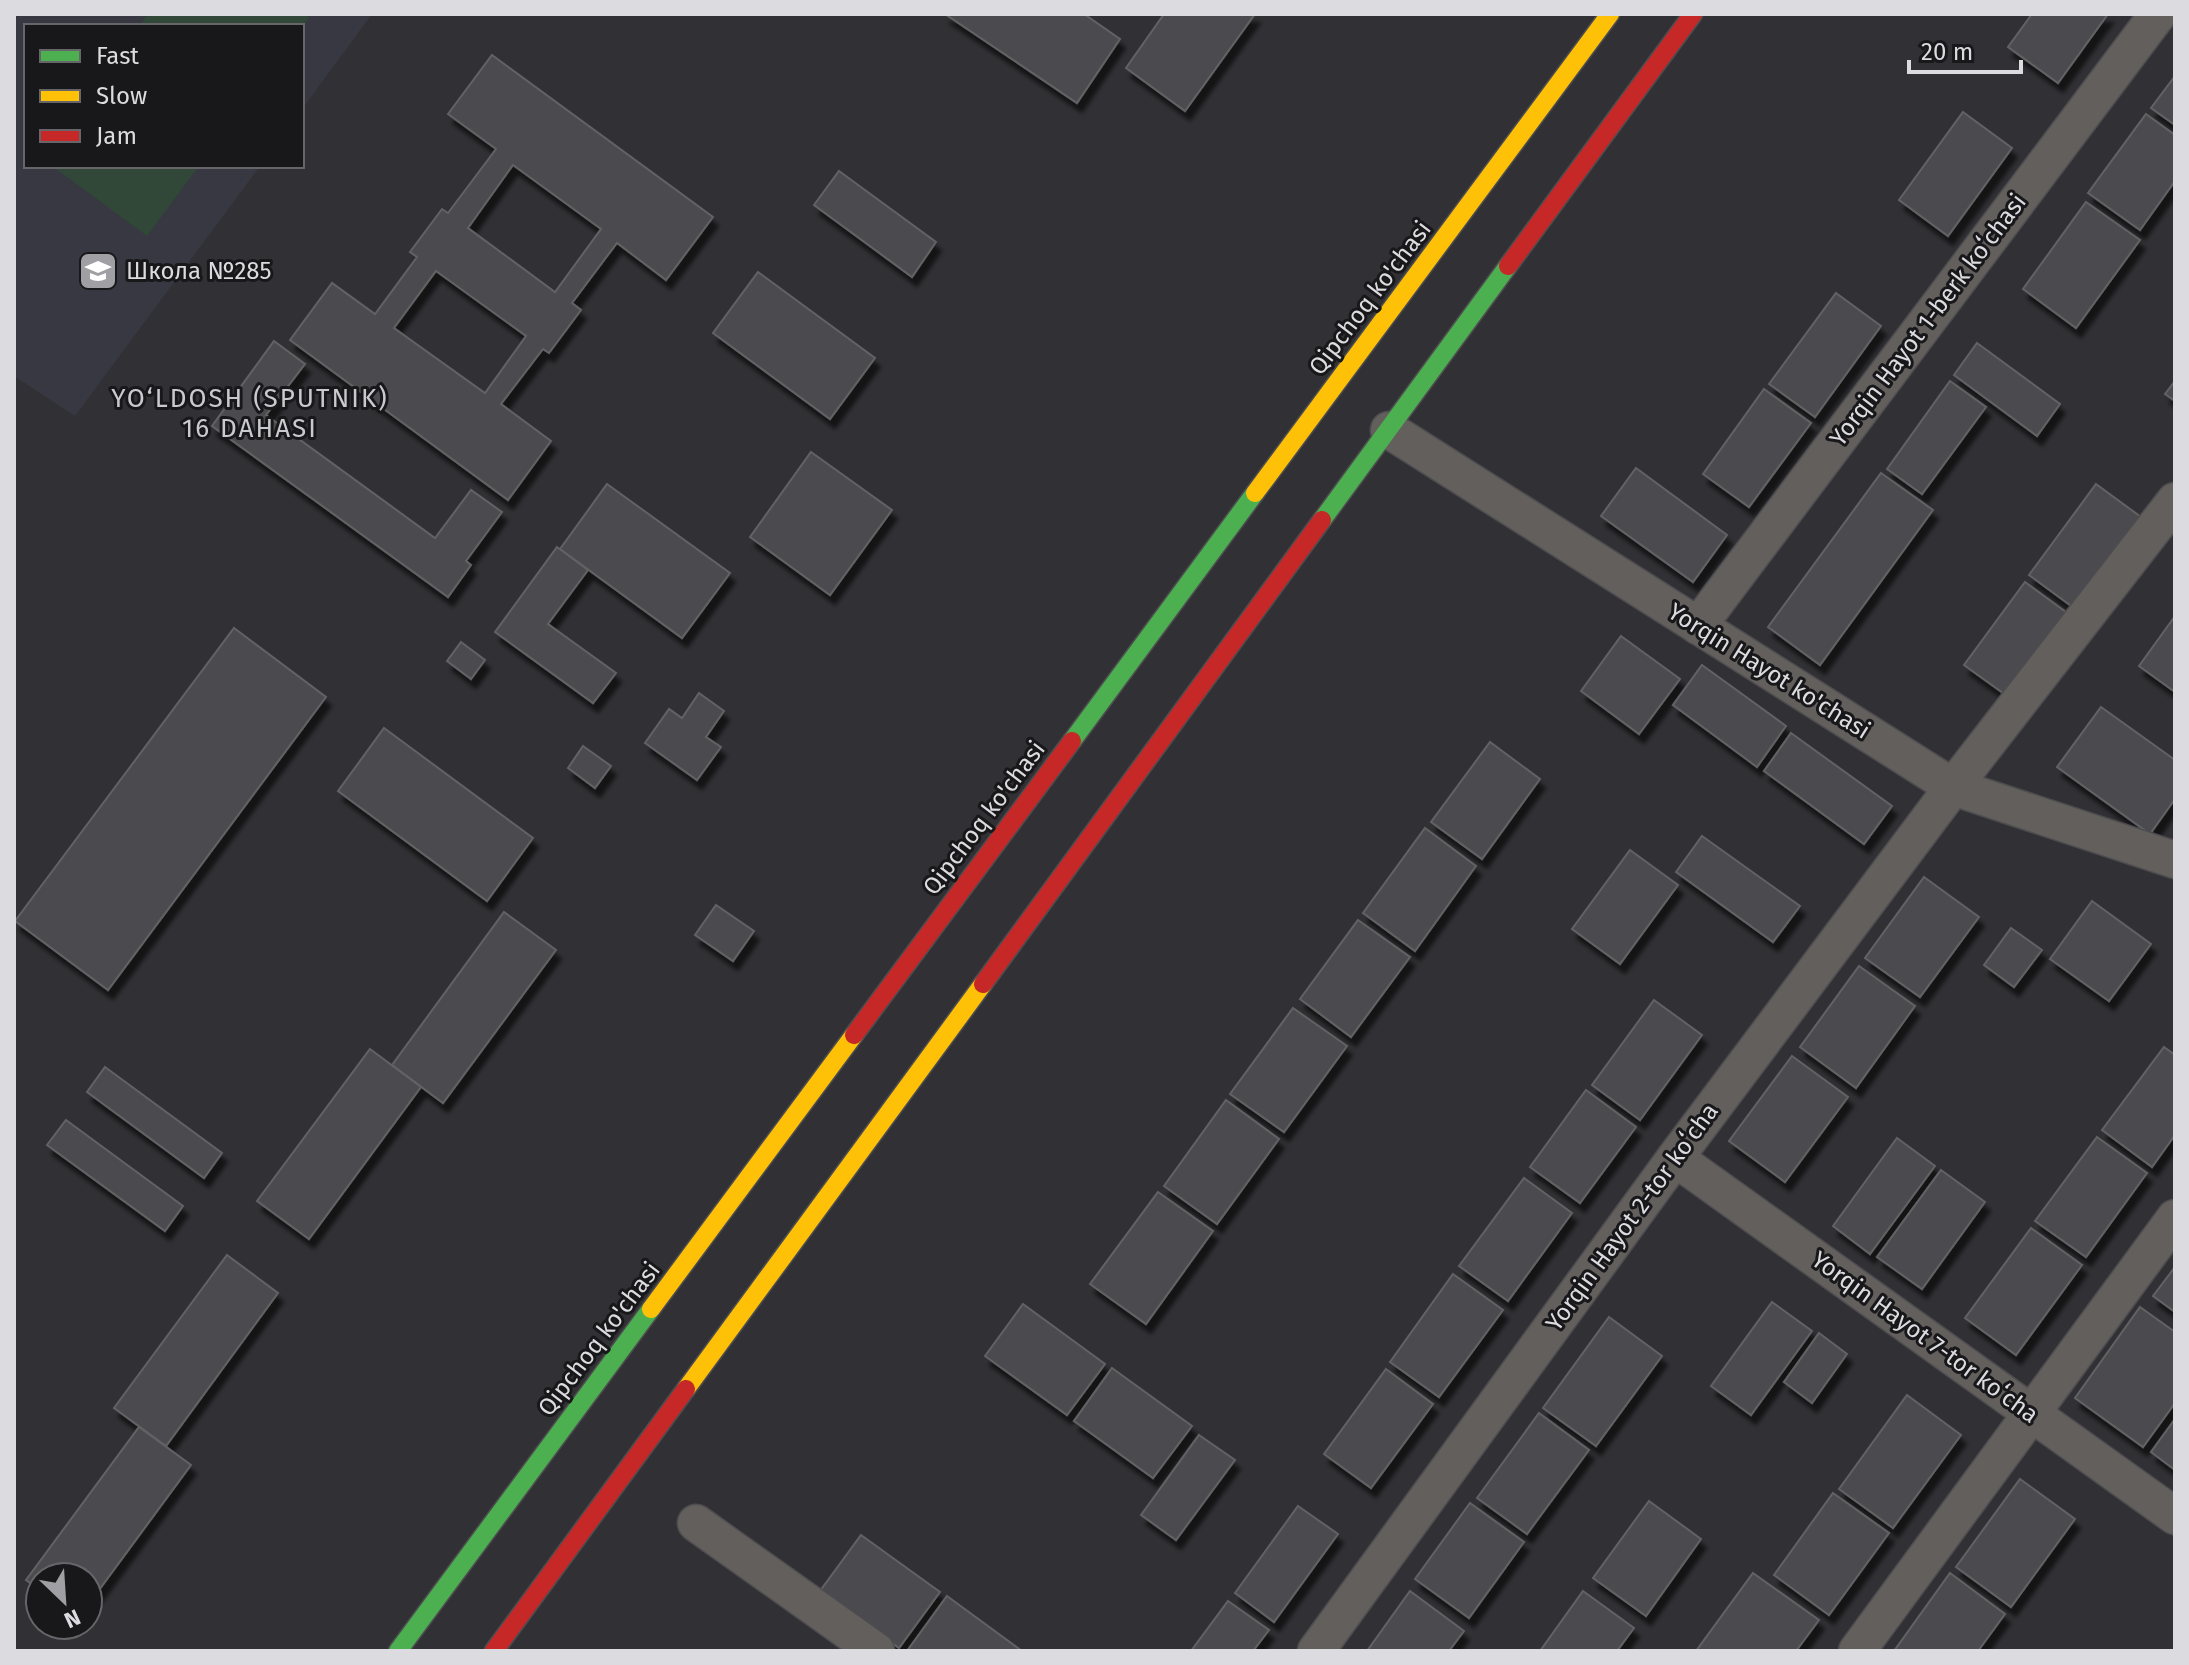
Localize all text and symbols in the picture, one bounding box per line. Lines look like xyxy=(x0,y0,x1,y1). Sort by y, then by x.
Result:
legend xyxy=(24,24,304,168)
scale bar xyxy=(1909,24,2021,74)
text: 20 m xyxy=(1921,38,1973,66)
text: Fast xyxy=(96,42,139,70)
text: Slow xyxy=(96,82,147,110)
text: Jam xyxy=(96,122,137,150)
street label: Yorqin Hayot 1-berk koʻchasi xyxy=(1824,188,2032,452)
street label: Qipchoq ko'chasi xyxy=(1303,216,1437,380)
school or university icon: Школа №285 xyxy=(77,250,119,292)
place label: Школа №285 xyxy=(126,257,272,285)
district label: YO‘LDOSH (SPUTNIK) 16 DAHASI xyxy=(111,383,389,444)
street label: Yorqin Hayot ko'chasi xyxy=(1663,597,1875,745)
street label: Qipchoq ko'chasi xyxy=(917,736,1051,900)
street label: Yorqin Hayot 2-tor koʻcha xyxy=(1540,1098,1724,1336)
street label: Yorqin Hayot 7-tor koʻcha xyxy=(1806,1245,2044,1429)
street label: Qipchoq ko'chasi xyxy=(532,1257,666,1421)
north arrow xyxy=(24,1561,104,1641)
text: N xyxy=(60,1603,85,1634)

